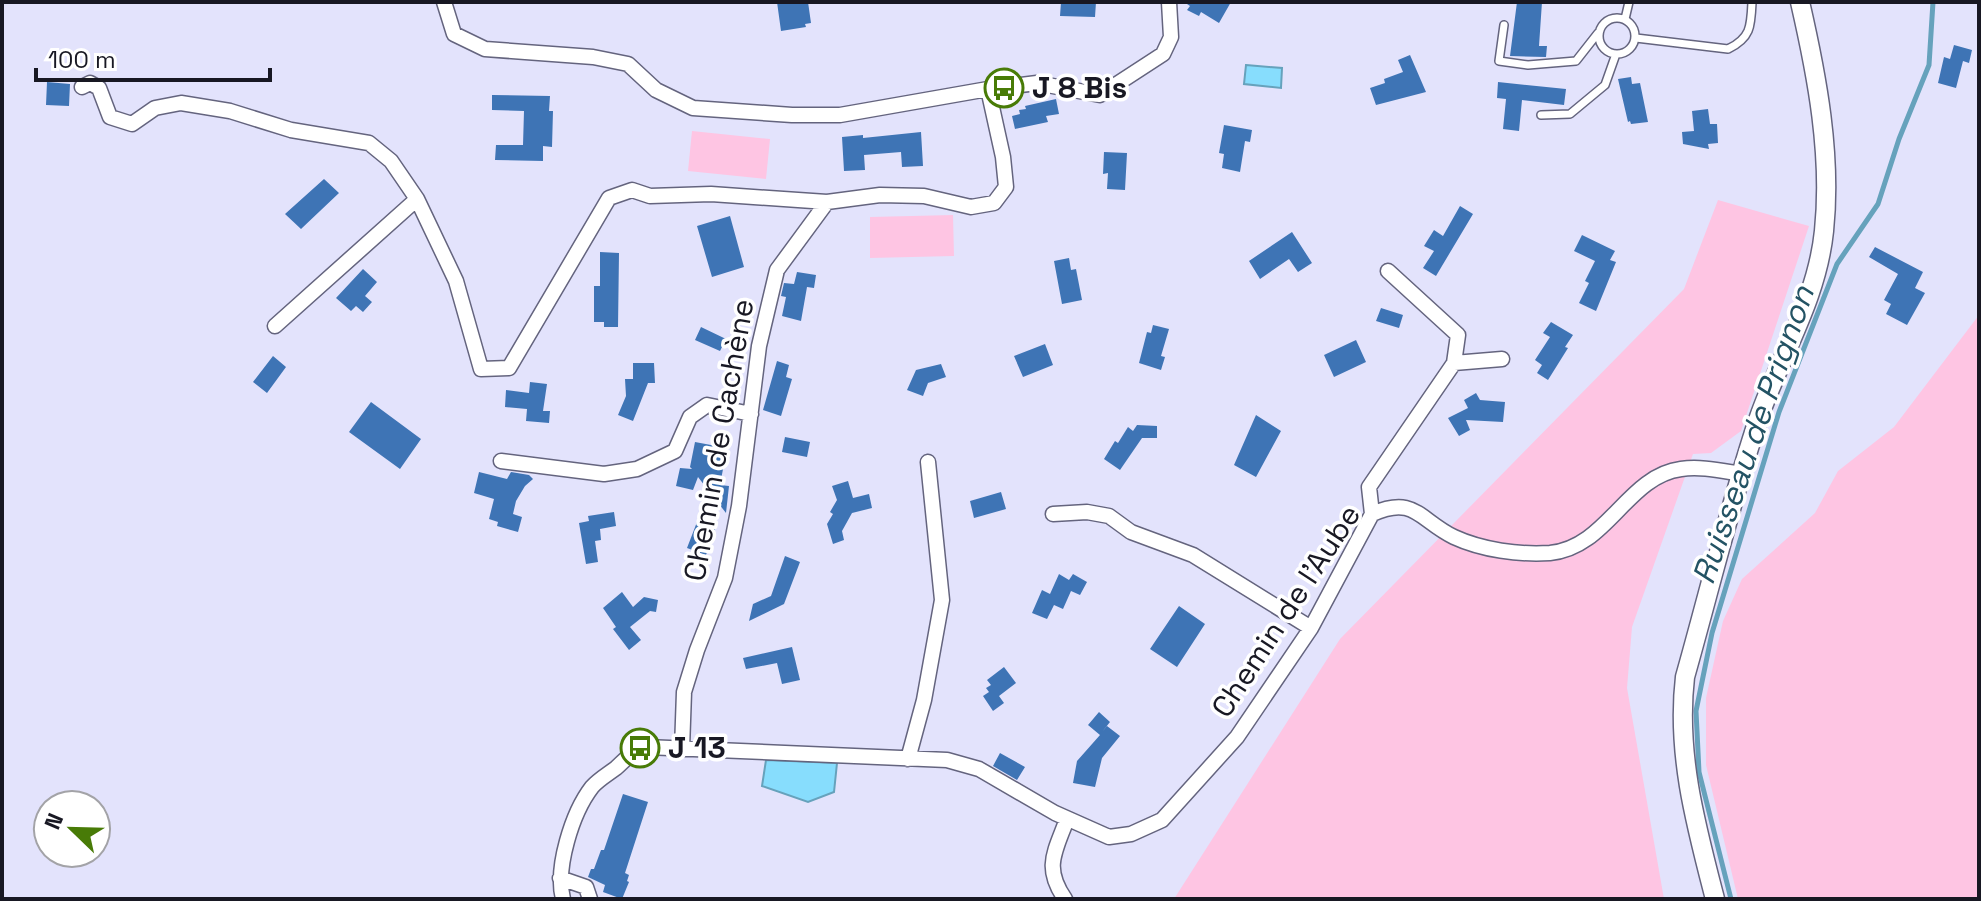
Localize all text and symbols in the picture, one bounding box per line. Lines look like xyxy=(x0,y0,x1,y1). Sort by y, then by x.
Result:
scale bar xyxy=(36,32,270,82)
text: 100 m xyxy=(48,44,116,75)
bus stop icon: J 8 Bis xyxy=(983,67,1025,109)
place label: J 8 Bis xyxy=(1032,68,1127,107)
water label: Ruisseau de Prignon xyxy=(1683,279,1823,589)
street label: Chemin de Cachène xyxy=(674,296,763,584)
street label: Chemin de l'Aube xyxy=(1202,497,1369,725)
bus stop icon: J 13 xyxy=(619,727,661,769)
place label: J 13 xyxy=(668,728,726,767)
north arrow xyxy=(32,789,112,869)
text: N xyxy=(38,809,69,833)

